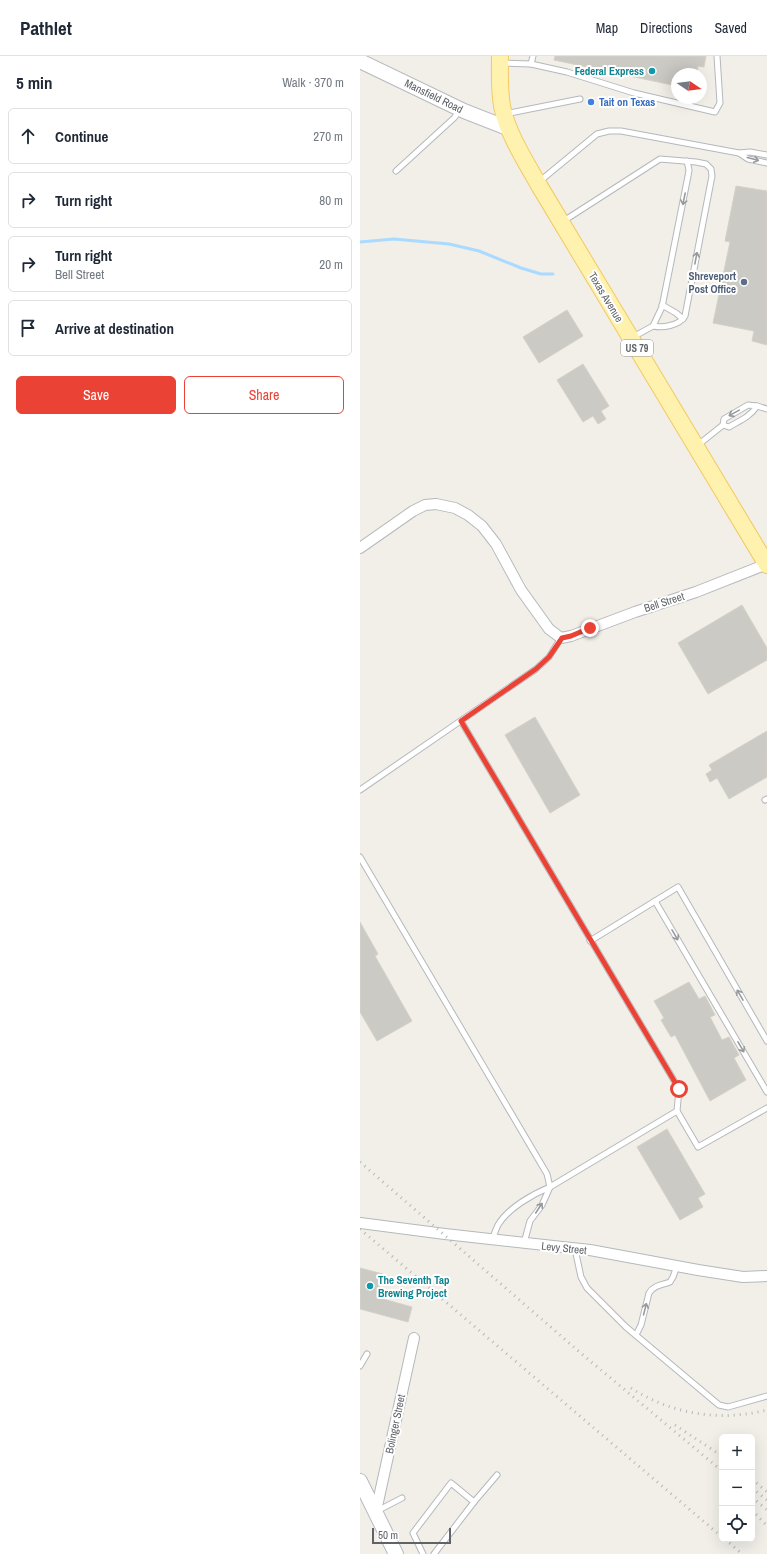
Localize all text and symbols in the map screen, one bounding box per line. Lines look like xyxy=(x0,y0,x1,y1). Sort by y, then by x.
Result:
text: Pathlet xyxy=(20,15,72,41)
text: Map xyxy=(596,19,618,37)
text: Directions xyxy=(640,19,692,37)
text: Saved xyxy=(714,19,747,37)
place label: Federal Express xyxy=(575,64,644,78)
marker: Federal Express xyxy=(647,66,657,76)
north arrow xyxy=(671,68,707,104)
text: 5 min xyxy=(16,71,52,94)
text: Walk · 370 m xyxy=(282,74,344,91)
street label: Mansfield Road xyxy=(403,76,465,116)
place label: Tait on Texas xyxy=(599,95,655,109)
marker: Tait on Texas xyxy=(586,97,596,107)
icon: ahead xyxy=(17,125,39,147)
text: Continue xyxy=(55,126,108,147)
text: 270 m xyxy=(313,128,343,145)
one-way arrow xyxy=(746,156,759,164)
icon: right xyxy=(17,189,39,211)
text: Turn right xyxy=(55,190,112,211)
text: 80 m xyxy=(319,192,343,209)
one-way arrow xyxy=(679,192,687,205)
text: Turn right xyxy=(55,245,112,266)
one-way arrow xyxy=(692,252,700,265)
icon: right xyxy=(17,253,39,275)
text: 20 m xyxy=(319,256,343,273)
text: Bell Street xyxy=(55,266,104,283)
street label: Texas Avenue xyxy=(586,269,626,325)
place label: Shreveport Post Office xyxy=(688,269,736,296)
marker: Shreveport Post Office xyxy=(739,277,749,287)
icon: arrive xyxy=(17,317,39,339)
text: Arrive at destination xyxy=(55,318,174,339)
road number: US 79 xyxy=(621,340,653,356)
button: Save xyxy=(16,376,176,414)
button: Share xyxy=(184,376,344,414)
one-way arrow xyxy=(728,410,740,418)
street label: Bell Street xyxy=(642,589,686,615)
route end xyxy=(581,619,599,637)
one-way arrow xyxy=(671,929,679,941)
one-way arrow xyxy=(736,989,744,1001)
one-way arrow xyxy=(737,1041,745,1053)
route start xyxy=(670,1080,688,1098)
one-way arrow xyxy=(536,1202,544,1214)
street label: Levy Street xyxy=(541,1239,588,1257)
place label: The Seventh Tap Brewing Project xyxy=(378,1273,450,1300)
marker: The Seventh Tap Brewing Project xyxy=(365,1281,375,1291)
one-way arrow xyxy=(641,1303,649,1316)
street label: Bolinger Street xyxy=(382,1393,408,1455)
map controls xyxy=(719,1434,755,1542)
button: + xyxy=(719,1434,755,1470)
button: − xyxy=(719,1470,755,1506)
button: locate xyxy=(719,1506,755,1542)
scale bar xyxy=(372,1526,451,1545)
text: 50 m xyxy=(378,1528,398,1542)

